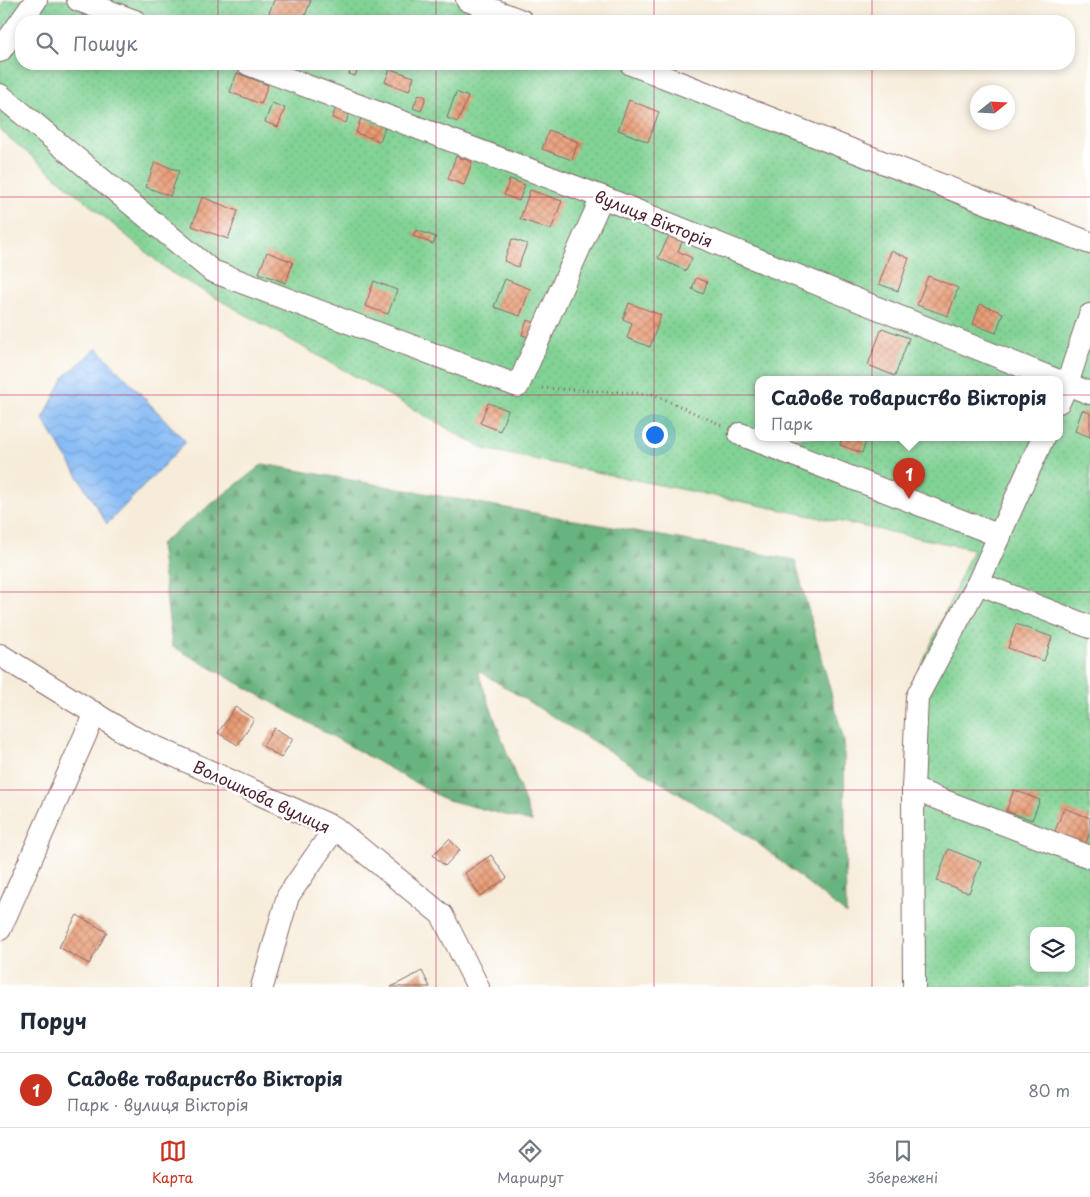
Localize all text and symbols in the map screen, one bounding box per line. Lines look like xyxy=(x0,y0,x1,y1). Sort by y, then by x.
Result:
search box xyxy=(15,15,1075,70)
icon: search xyxy=(33,29,61,57)
text: Пошук xyxy=(73,29,138,57)
north arrow xyxy=(970,85,1015,130)
street label: вулиця Вікторія xyxy=(591,183,717,253)
popup xyxy=(755,376,1063,441)
text: Садове товариство Вікторія xyxy=(771,383,1047,411)
text: Парк xyxy=(771,411,812,435)
your location xyxy=(642,422,668,448)
pin: 1 xyxy=(893,458,925,499)
street label: Волошкова вулиця xyxy=(189,754,335,838)
map controls xyxy=(1030,927,1075,972)
button: layers xyxy=(1030,927,1075,972)
text: Поруч xyxy=(20,1004,87,1036)
text: Садове товариство Вікторія xyxy=(67,1064,343,1092)
text: 1 xyxy=(32,1078,40,1102)
text: 80 m xyxy=(1028,1078,1070,1102)
text: Парк · вулиця Вікторія xyxy=(67,1092,249,1116)
tab: Карта xyxy=(152,1137,193,1188)
tab: Маршрут xyxy=(497,1137,563,1188)
tab: Збережені xyxy=(868,1137,938,1188)

